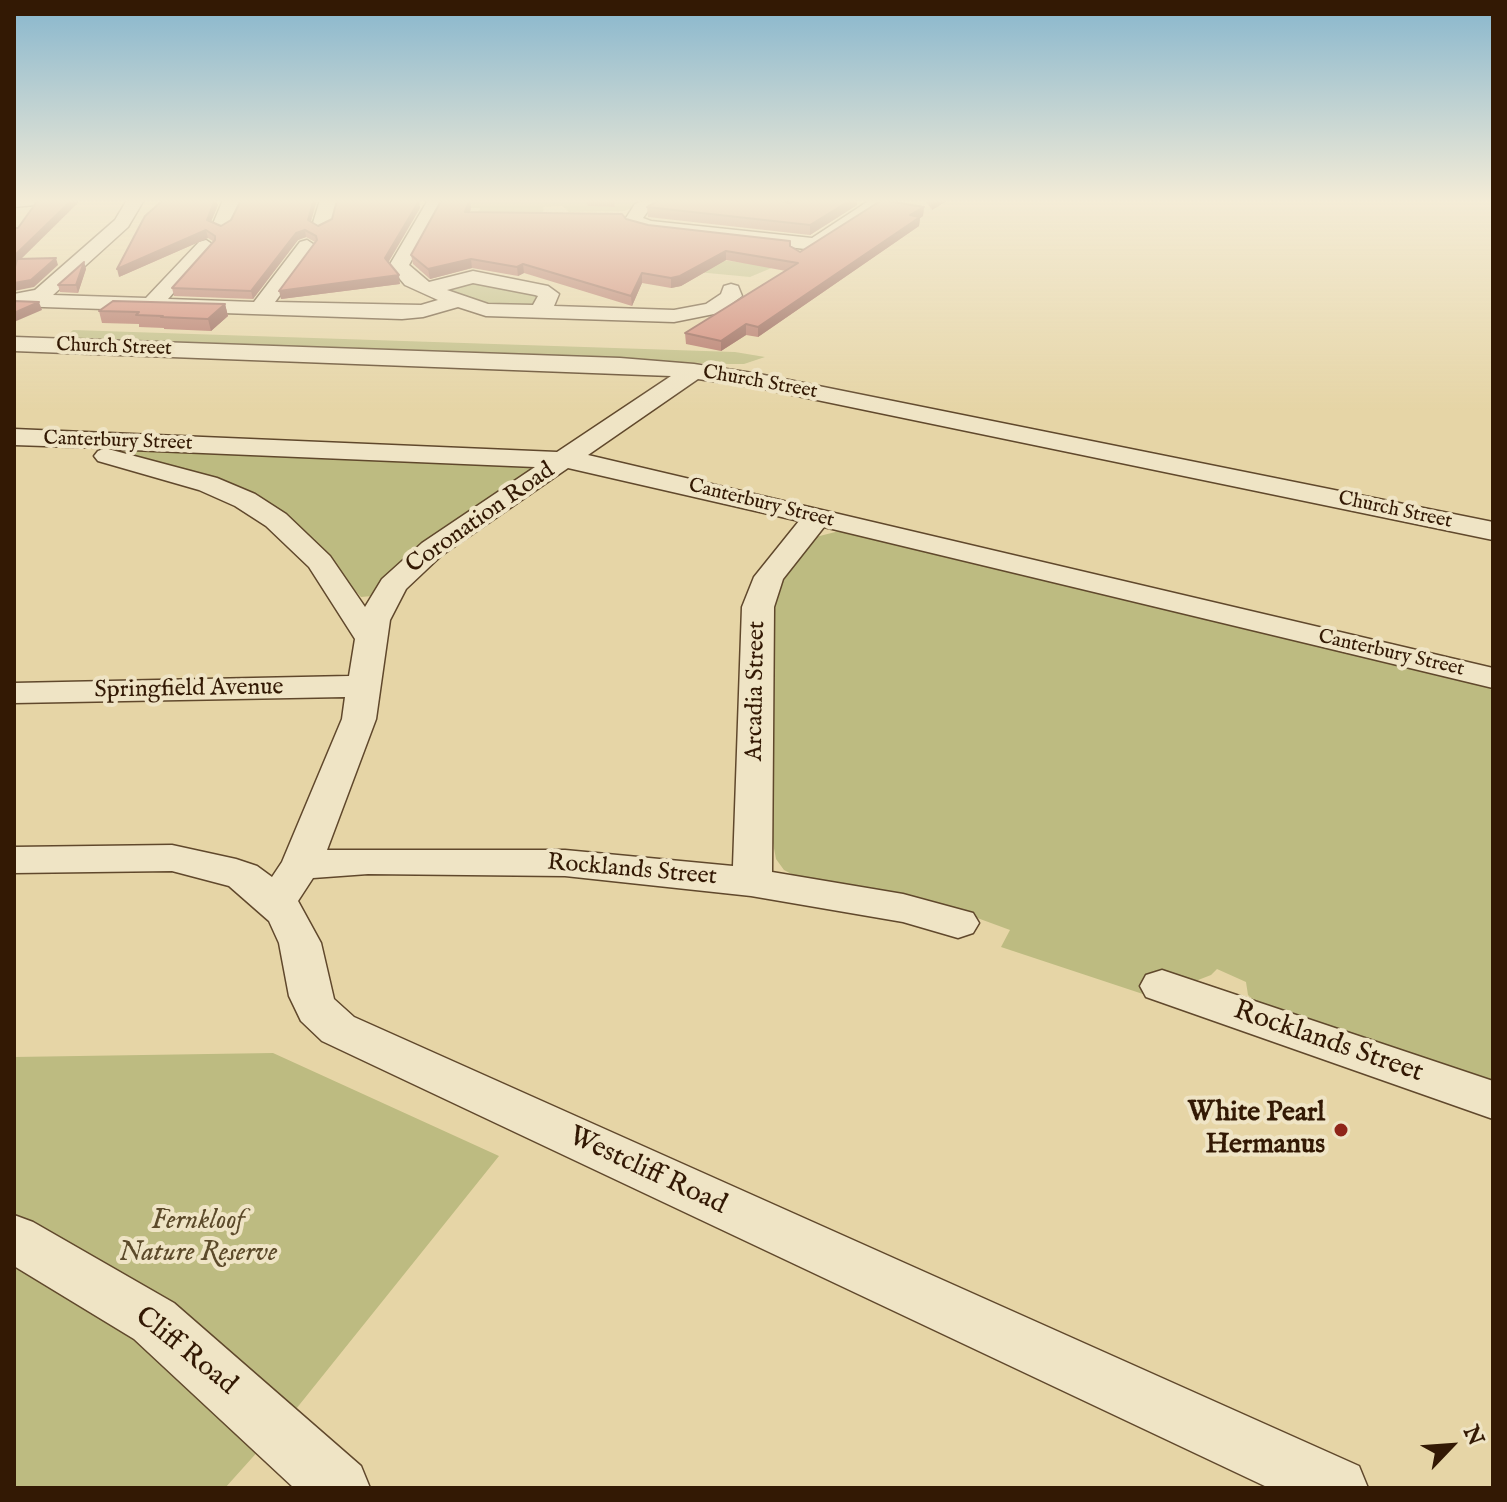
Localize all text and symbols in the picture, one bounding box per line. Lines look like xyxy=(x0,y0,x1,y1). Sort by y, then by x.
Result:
street label: Church Street xyxy=(56,334,172,362)
street label: Church Street xyxy=(701,361,819,405)
street label: Canterbury Street xyxy=(43,427,193,457)
street label: Coronation Road xyxy=(401,457,561,581)
street label: Canterbury Street xyxy=(686,474,836,534)
street label: Church Street xyxy=(1336,487,1454,535)
street label: Arcadia Street xyxy=(741,621,773,761)
street label: Canterbury Street xyxy=(1316,626,1466,682)
street label: Springfield Avenue xyxy=(94,674,284,706)
street label: Rocklands Street xyxy=(546,849,718,893)
street label: Rocklands Street xyxy=(1229,995,1427,1091)
place label: White Pearl Hermanus xyxy=(1187,1097,1325,1163)
street label: Westcliff Road xyxy=(562,1121,732,1223)
marker: White Pearl Hermanus xyxy=(1332,1121,1350,1139)
park label: Fernkloof Nature Reserve xyxy=(119,1205,277,1271)
street label: Cliff Road xyxy=(127,1301,243,1403)
north arrow xyxy=(1411,1406,1491,1486)
text: N xyxy=(1456,1421,1489,1450)

